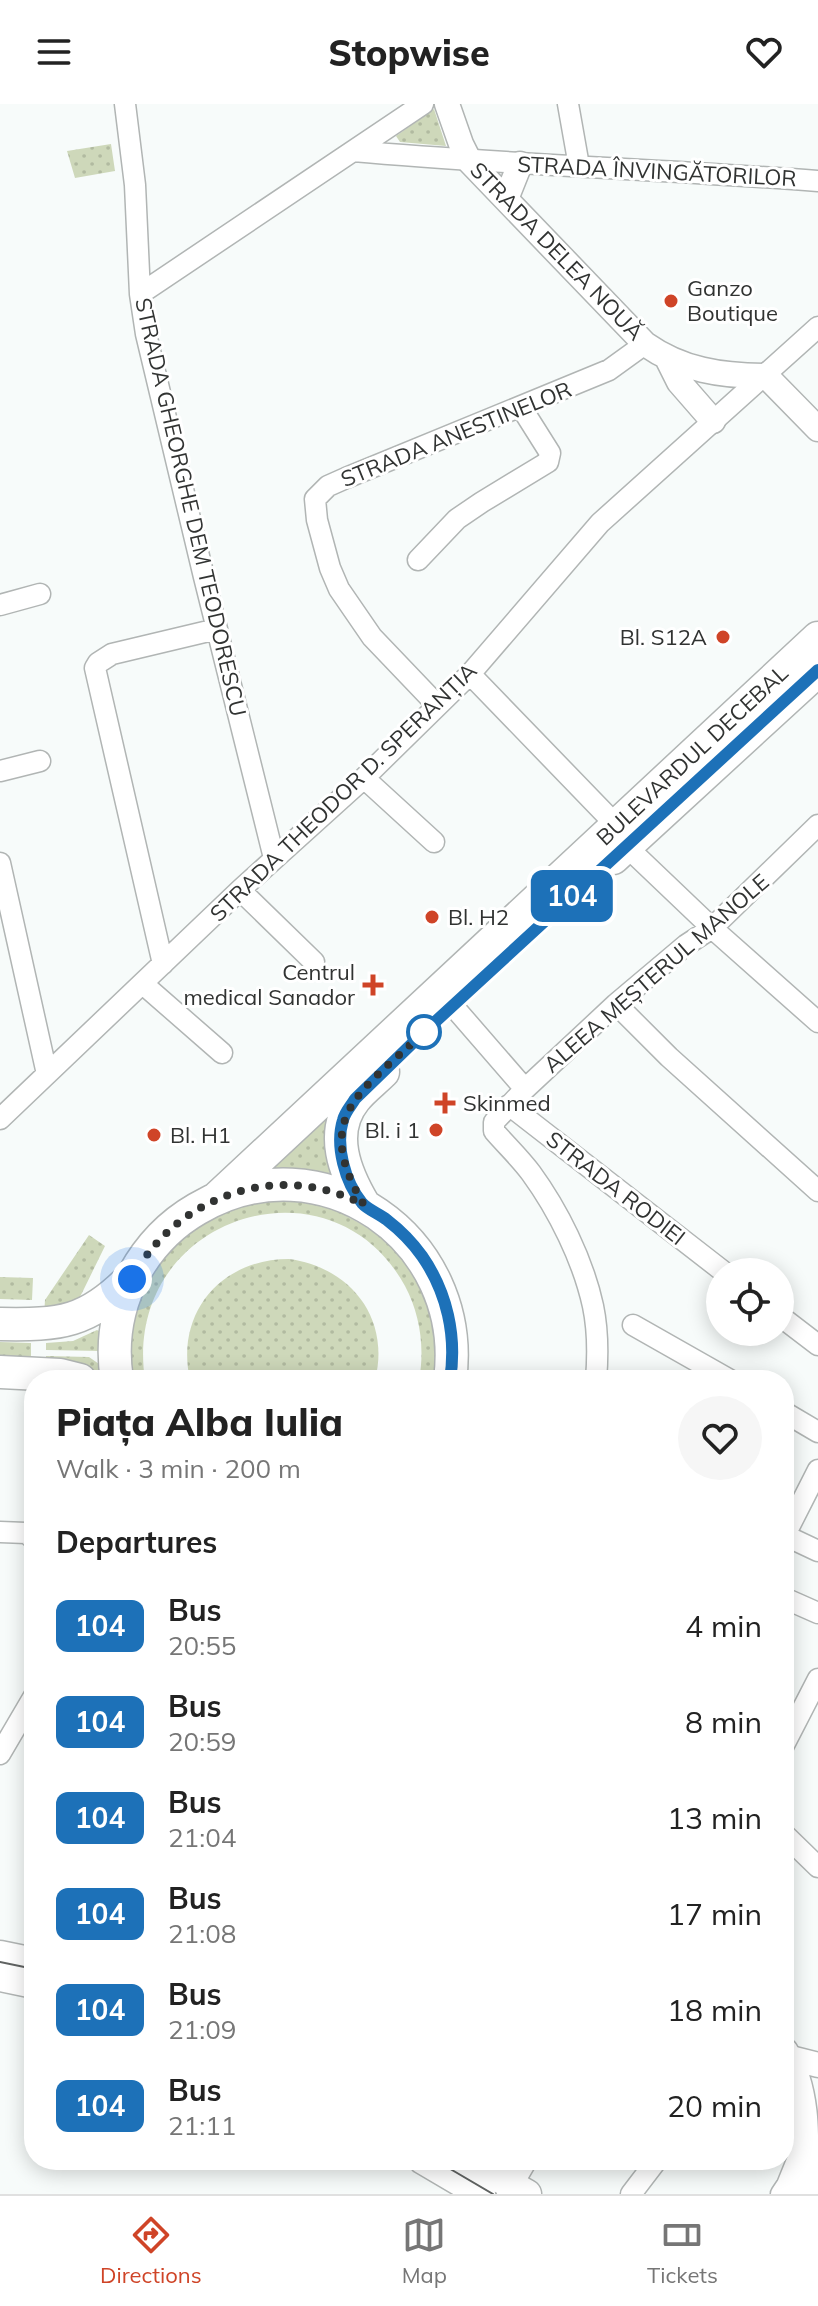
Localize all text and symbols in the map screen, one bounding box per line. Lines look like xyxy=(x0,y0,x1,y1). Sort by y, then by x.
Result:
icon: menu xyxy=(32,30,76,74)
text: Stopwise xyxy=(328,30,490,75)
icon: heart xyxy=(742,30,786,74)
street label: STRADA ÎNVINGĂTORILOR xyxy=(517,150,797,192)
street label: STRADA DELEA NOUĂ xyxy=(464,156,650,346)
place label: Ganzo Boutique xyxy=(687,274,778,327)
marker: Ganzo Boutique xyxy=(662,292,680,310)
street label: STRADA GHEORGHE DEM TEODORESCU xyxy=(129,295,253,719)
street label: STRADA ANESTINELOR xyxy=(337,375,575,493)
place label: Bl. S12A xyxy=(620,623,707,651)
marker: Bl. S12A xyxy=(714,628,732,646)
street label: STRADA THEODOR D. SPERANȚIA xyxy=(204,657,483,928)
street label: BULEVARDUL DECEBAL xyxy=(590,659,794,851)
street label: ALEEA MEȘTERUL MANOLE xyxy=(538,868,774,1078)
line badge: 104 xyxy=(526,870,618,922)
text: 104 xyxy=(547,878,597,913)
place label: Bl. H2 xyxy=(448,903,509,931)
marker: Bl. H2 xyxy=(423,908,441,926)
place label: Centrul medical Sanador xyxy=(184,958,355,1011)
marker: Centrul medical Sanador xyxy=(362,974,384,996)
unlabelled marker xyxy=(407,1015,441,1049)
place label: Skinmed xyxy=(463,1089,551,1117)
marker: Skinmed xyxy=(434,1092,456,1114)
place label: Bl. i 1 xyxy=(365,1116,420,1144)
place label: Bl. H1 xyxy=(170,1121,231,1149)
marker: Bl. i 1 xyxy=(427,1121,445,1139)
street label: STRADA RODIEI xyxy=(541,1125,691,1251)
marker: Bl. H1 xyxy=(145,1126,163,1144)
map controls xyxy=(706,1258,794,1346)
button: locate xyxy=(706,1258,794,1346)
your location xyxy=(112,1259,152,1299)
button: heart xyxy=(678,1396,762,1480)
text: Piața Alba Iulia xyxy=(56,1398,343,1446)
text: Walk · 3 min · 200 m xyxy=(56,1452,301,1485)
text: Departures xyxy=(56,1523,217,1561)
text: Bus xyxy=(168,1591,222,1629)
text: 4 min xyxy=(685,1607,762,1645)
text: 104 xyxy=(75,1608,125,1643)
text: 20:55 xyxy=(168,1629,236,1662)
text: Bus xyxy=(168,1687,222,1725)
text: 8 min xyxy=(685,1703,762,1741)
text: 104 xyxy=(75,1704,125,1739)
text: 20:59 xyxy=(168,1725,236,1758)
text: Bus xyxy=(168,1783,222,1821)
text: 13 min xyxy=(667,1799,762,1837)
text: 104 xyxy=(75,1800,125,1835)
text: 21:04 xyxy=(168,1821,236,1854)
text: Bus xyxy=(168,1879,222,1917)
text: 17 min xyxy=(667,1895,762,1933)
text: 104 xyxy=(75,1896,125,1931)
text: 21:08 xyxy=(168,1917,236,1950)
text: Bus xyxy=(168,1975,222,2013)
text: 18 min xyxy=(667,1991,762,2029)
text: 104 xyxy=(75,1992,125,2027)
text: 21:09 xyxy=(168,2013,236,2046)
text: Bus xyxy=(168,2071,222,2109)
text: 20 min xyxy=(667,2087,762,2125)
text: 104 xyxy=(75,2088,125,2123)
text: 21:11 xyxy=(168,2109,236,2142)
tab: Directions xyxy=(100,2213,202,2289)
tab: Map xyxy=(402,2213,447,2289)
tab: Tickets xyxy=(647,2213,718,2289)

